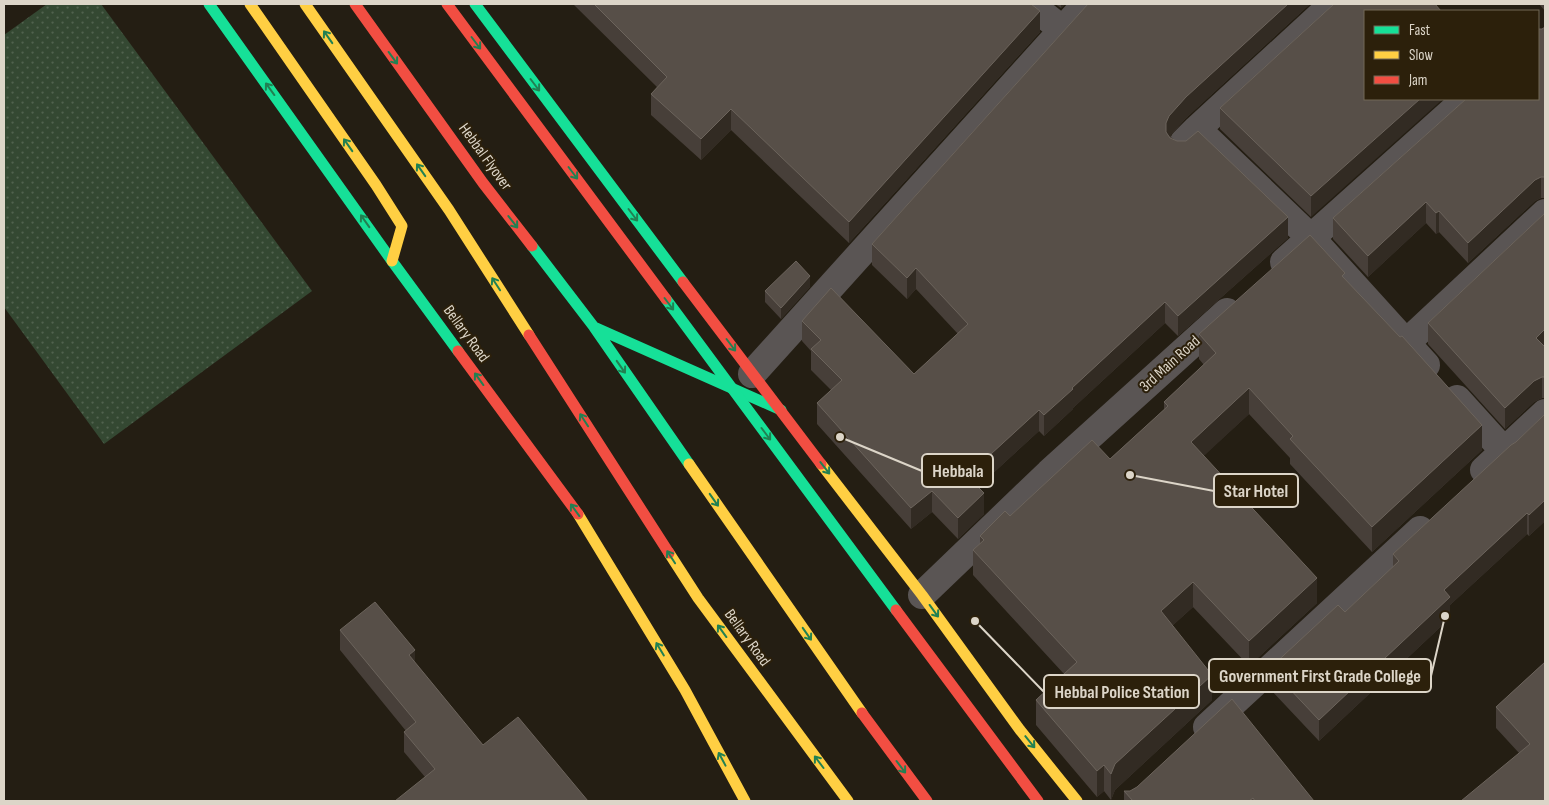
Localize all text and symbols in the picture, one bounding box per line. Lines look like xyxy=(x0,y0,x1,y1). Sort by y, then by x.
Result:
legend xyxy=(1364,10,1539,100)
text: Fast xyxy=(1409,21,1431,40)
one-way arrow xyxy=(323,30,333,44)
one-way arrow xyxy=(471,36,481,50)
text: Slow xyxy=(1409,46,1433,65)
one-way arrow xyxy=(388,51,398,65)
text: Jam xyxy=(1408,71,1427,90)
one-way arrow xyxy=(530,78,541,91)
one-way arrow xyxy=(265,82,275,96)
street label: Hebbal Flyover xyxy=(454,120,516,195)
one-way arrow xyxy=(343,139,353,153)
one-way arrow xyxy=(416,163,426,177)
one-way arrow xyxy=(567,166,578,179)
one-way arrow xyxy=(628,208,638,222)
one-way arrow xyxy=(360,214,370,228)
one-way arrow xyxy=(507,215,518,228)
one-way arrow xyxy=(491,277,501,291)
one-way arrow xyxy=(664,297,675,310)
street label: Bellary Road xyxy=(439,302,493,366)
street label: 3rd Main Road xyxy=(1136,332,1204,396)
one-way arrow xyxy=(725,338,736,351)
one-way arrow xyxy=(616,360,626,374)
one-way arrow xyxy=(474,372,484,386)
one-way arrow xyxy=(578,414,588,428)
one-way arrow xyxy=(761,427,771,441)
callout: Hebbala xyxy=(922,454,993,487)
one-way arrow xyxy=(819,461,830,474)
text: Hebbala xyxy=(932,461,984,482)
callout: Star Hotel xyxy=(1214,474,1298,507)
text: Star Hotel xyxy=(1224,481,1288,502)
one-way arrow xyxy=(709,493,719,507)
one-way arrow xyxy=(570,503,580,517)
one-way arrow xyxy=(666,550,677,564)
one-way arrow xyxy=(929,604,939,618)
street label: Bellary Road xyxy=(720,606,774,670)
one-way arrow xyxy=(717,624,727,638)
one-way arrow xyxy=(802,627,812,641)
one-way arrow xyxy=(654,642,664,656)
callout: Government First Grade College xyxy=(1209,659,1431,692)
text: Government First Grade College xyxy=(1219,666,1421,687)
callout: Hebbal Police Station xyxy=(1044,675,1199,708)
text: Hebbal Police Station xyxy=(1054,682,1190,703)
one-way arrow xyxy=(1024,735,1035,748)
one-way arrow xyxy=(716,752,726,766)
one-way arrow xyxy=(814,755,824,769)
one-way arrow xyxy=(895,760,906,773)

